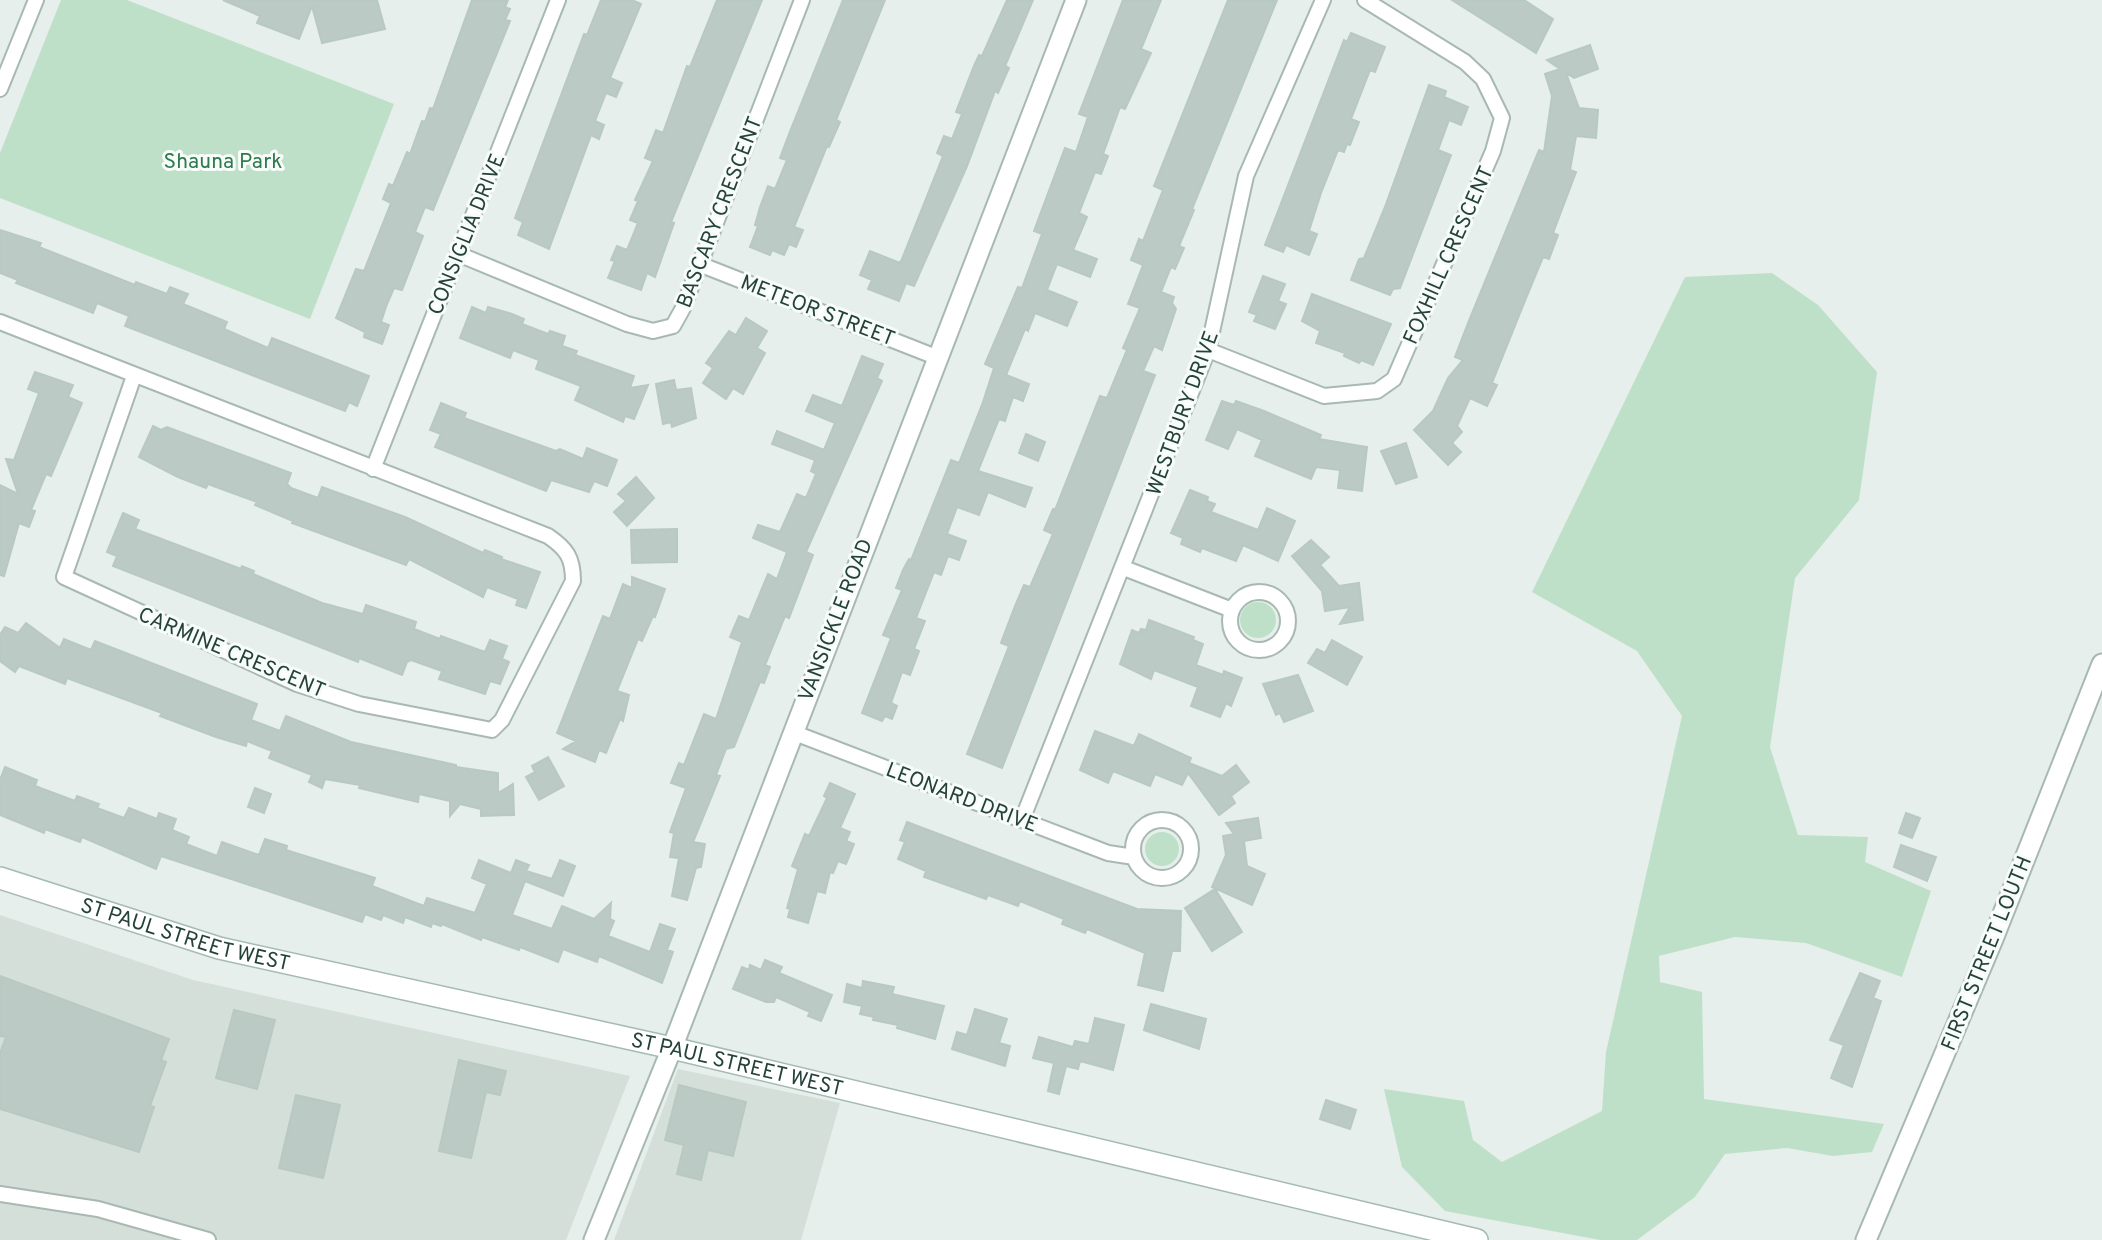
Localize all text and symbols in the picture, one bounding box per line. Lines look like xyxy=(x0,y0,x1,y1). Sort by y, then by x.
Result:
street label: BASCARY CRESCENT xyxy=(671,113,769,312)
park label: Shauna Park xyxy=(164,149,282,176)
street label: CONSIGLIA DRIVE xyxy=(423,150,512,319)
street label: FOXHILL CRESCENT xyxy=(1398,162,1501,349)
street label: METEOR STREET xyxy=(736,270,899,353)
street label: WESTBURY DRIVE xyxy=(1141,327,1226,500)
street label: VANSICKLE ROAD xyxy=(793,535,880,706)
street label: CARMINE CRESCENT xyxy=(134,602,329,705)
street label: LEONARD DRIVE xyxy=(882,757,1041,840)
street label: FIRST STREET LOUTH xyxy=(1936,852,2039,1055)
street label: ST PAUL STREET WEST xyxy=(77,893,293,978)
street label: ST PAUL STREET WEST xyxy=(628,1027,846,1103)

